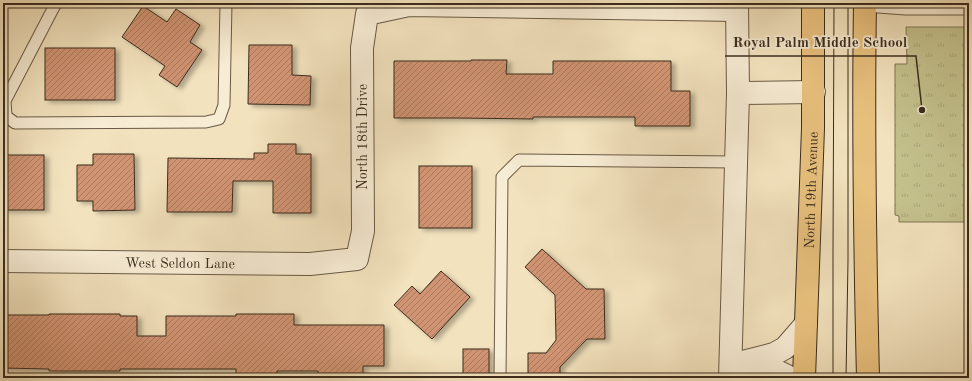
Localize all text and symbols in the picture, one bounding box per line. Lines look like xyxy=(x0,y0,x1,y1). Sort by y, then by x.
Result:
callout: Royal Palm Middle School xyxy=(725,29,916,56)
text: Royal Palm Middle School xyxy=(733,36,908,51)
street label: North 18th Drive xyxy=(356,84,370,190)
street label: North 19th Avenue xyxy=(803,131,821,249)
street label: West Seldon Lane xyxy=(125,256,235,271)

